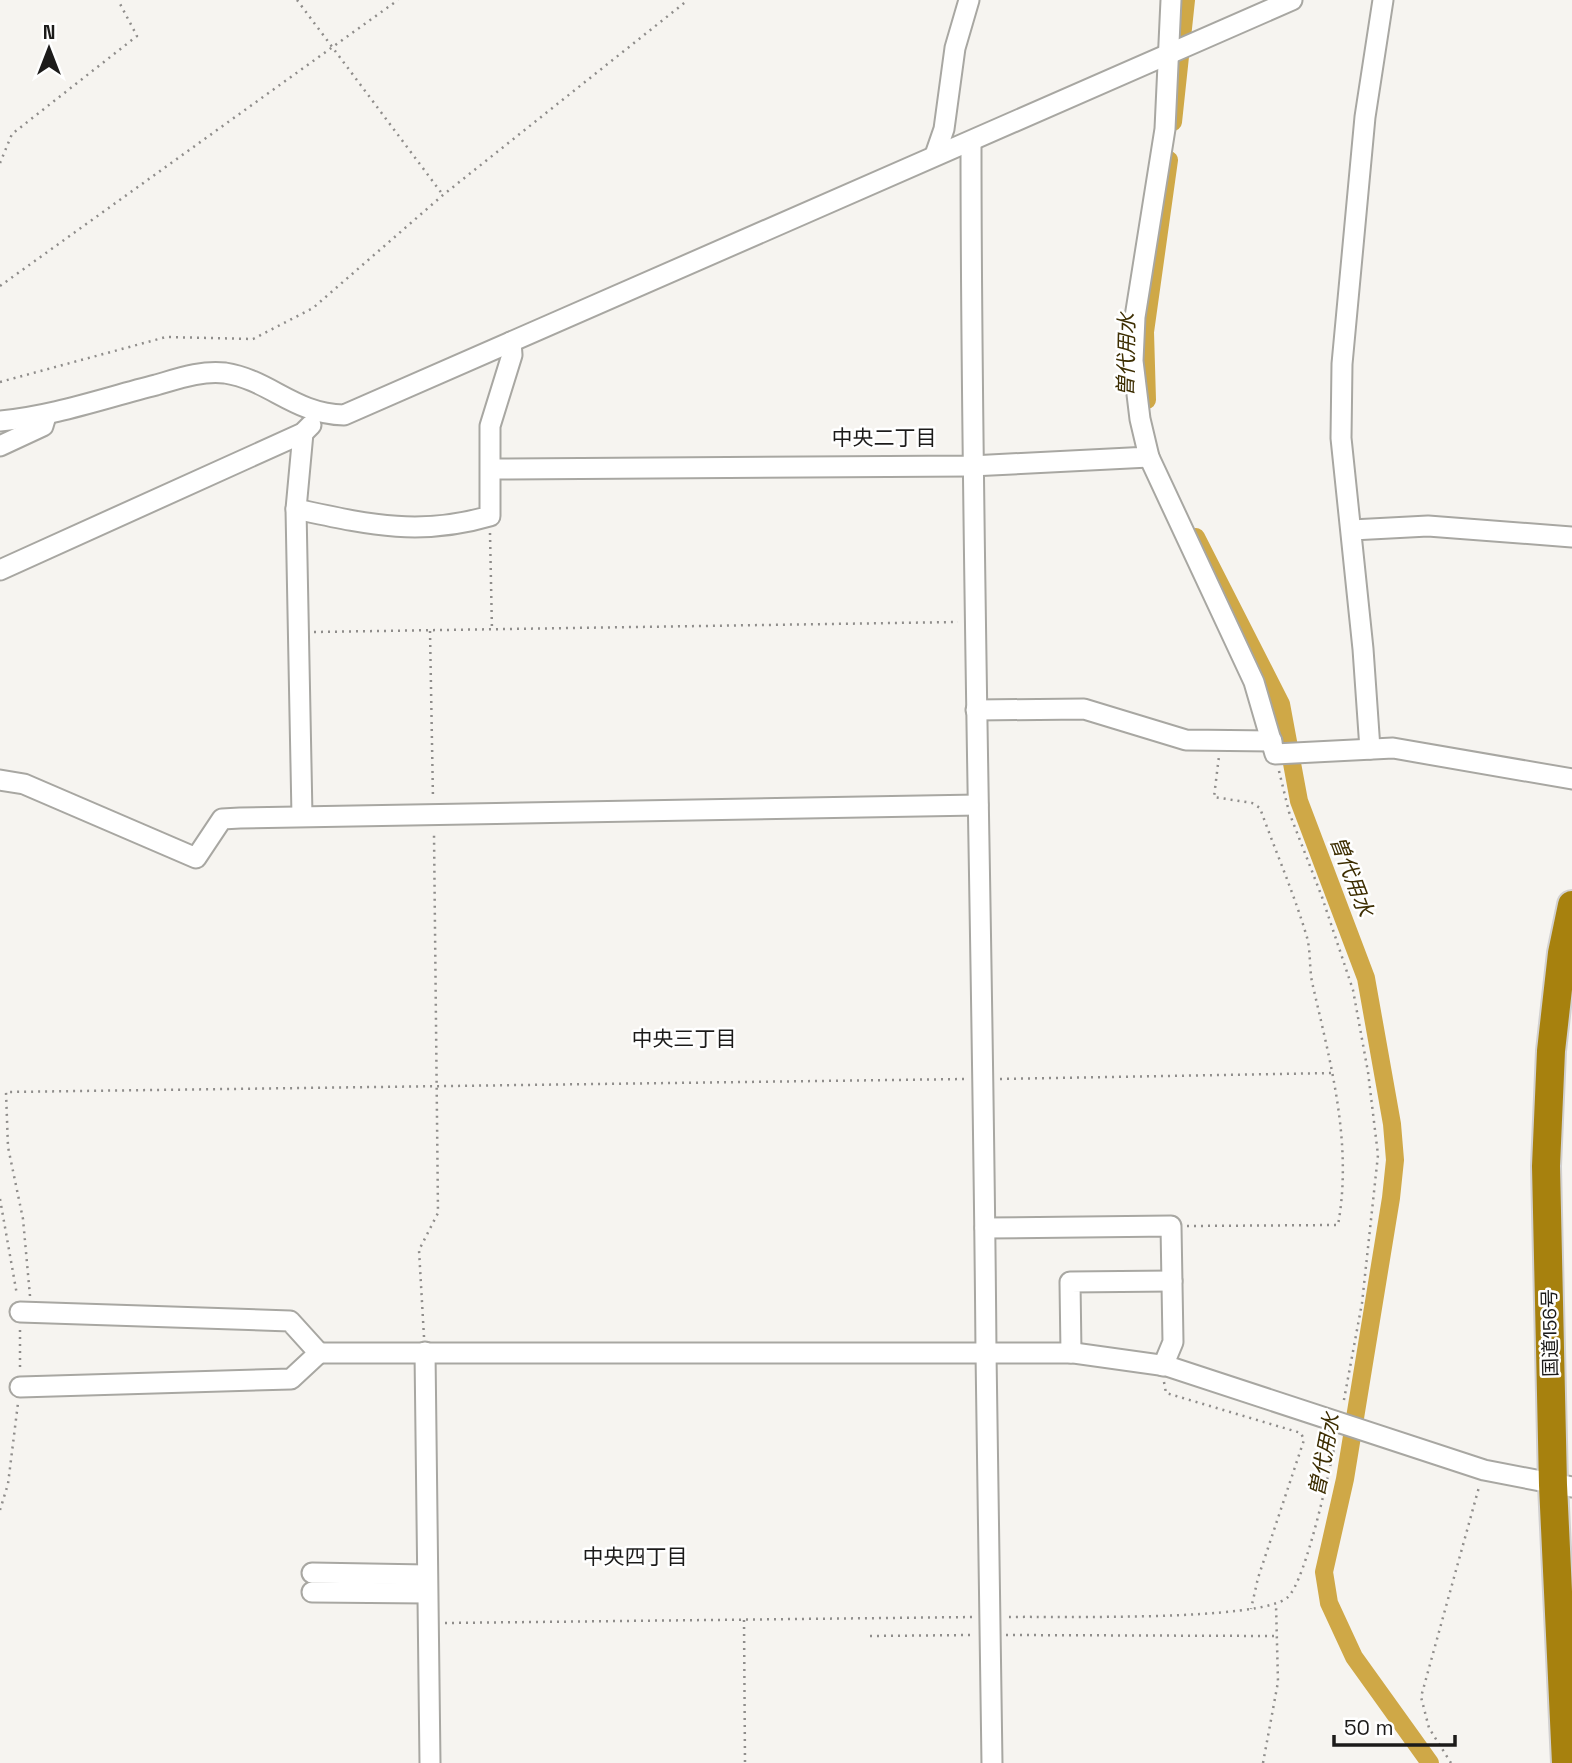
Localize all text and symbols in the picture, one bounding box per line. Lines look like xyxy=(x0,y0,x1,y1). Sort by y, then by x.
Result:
north arrow xyxy=(14,14,84,84)
text: N xyxy=(43,20,55,45)
water label: 曽代用水 xyxy=(1112,311,1140,397)
district label: 中央二丁目 xyxy=(832,424,937,451)
water label: 曽代用水 xyxy=(1324,832,1380,922)
district label: 中央三丁目 xyxy=(632,1025,737,1052)
street label: 国道156号 xyxy=(1537,1289,1563,1377)
water label: 曽代用水 xyxy=(1303,1409,1346,1499)
district label: 中央四丁目 xyxy=(583,1543,688,1570)
scale bar xyxy=(1334,1704,1455,1748)
text: 50 m xyxy=(1344,1714,1394,1741)

